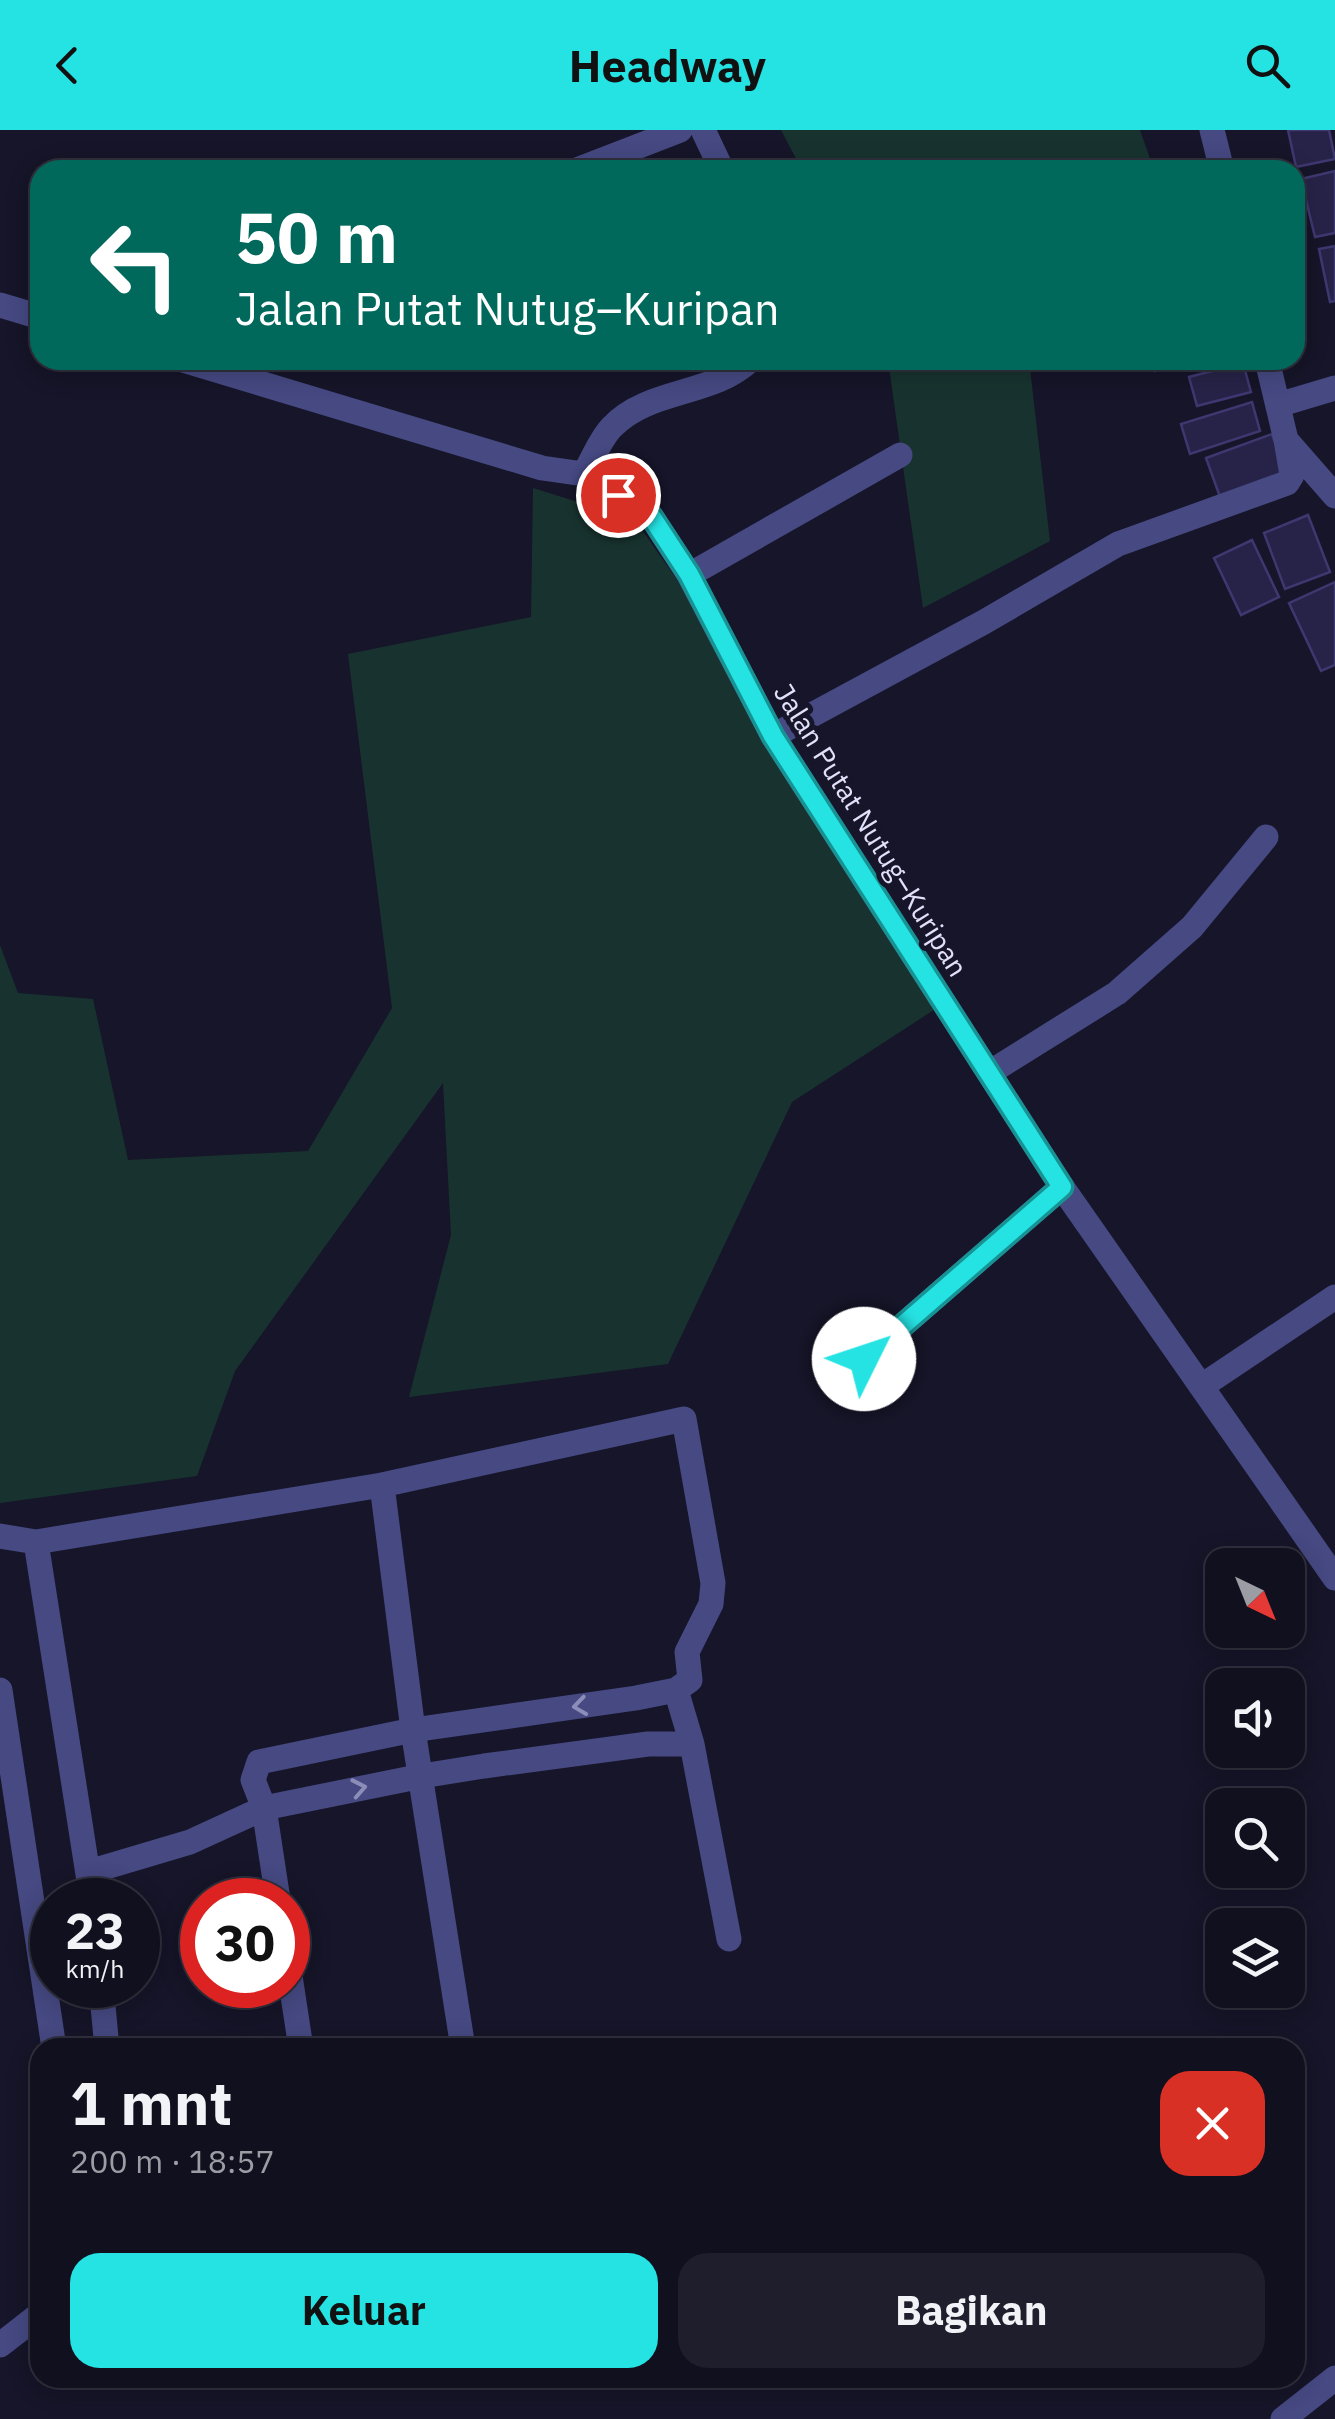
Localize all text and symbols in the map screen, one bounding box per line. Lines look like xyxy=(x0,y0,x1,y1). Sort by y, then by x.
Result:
text: Headway xyxy=(569,36,766,94)
icon: back xyxy=(40,38,95,93)
icon: search xyxy=(1240,38,1295,93)
text: 50 m xyxy=(235,191,398,282)
icon: left xyxy=(70,200,200,330)
text: Jalan Putat Nutug–Kuripan xyxy=(235,279,780,337)
pin xyxy=(576,453,661,538)
icon: arrive xyxy=(591,468,646,523)
street label: Jalan Putat Nutug–Kuripan xyxy=(766,676,977,983)
position arrow xyxy=(812,1307,916,1411)
north arrow xyxy=(1205,1548,1305,1648)
map controls xyxy=(1205,1548,1305,2008)
button: sound xyxy=(1205,1668,1305,1768)
one-way arrow xyxy=(572,1694,588,1715)
one-way arrow xyxy=(350,1779,367,1800)
button: search xyxy=(1205,1788,1305,1888)
speed limit sign: 30 xyxy=(180,1878,310,2008)
text: 23 xyxy=(65,1898,125,1963)
button: layers xyxy=(1205,1908,1305,2008)
text: km/h xyxy=(66,1952,124,1985)
text: 1 mnt xyxy=(70,2063,233,2142)
button: close xyxy=(1160,2071,1265,2176)
text: 200 m · 18:57 xyxy=(70,2140,275,2182)
button: Keluar xyxy=(70,2253,658,2368)
button: Bagikan xyxy=(678,2253,1265,2368)

